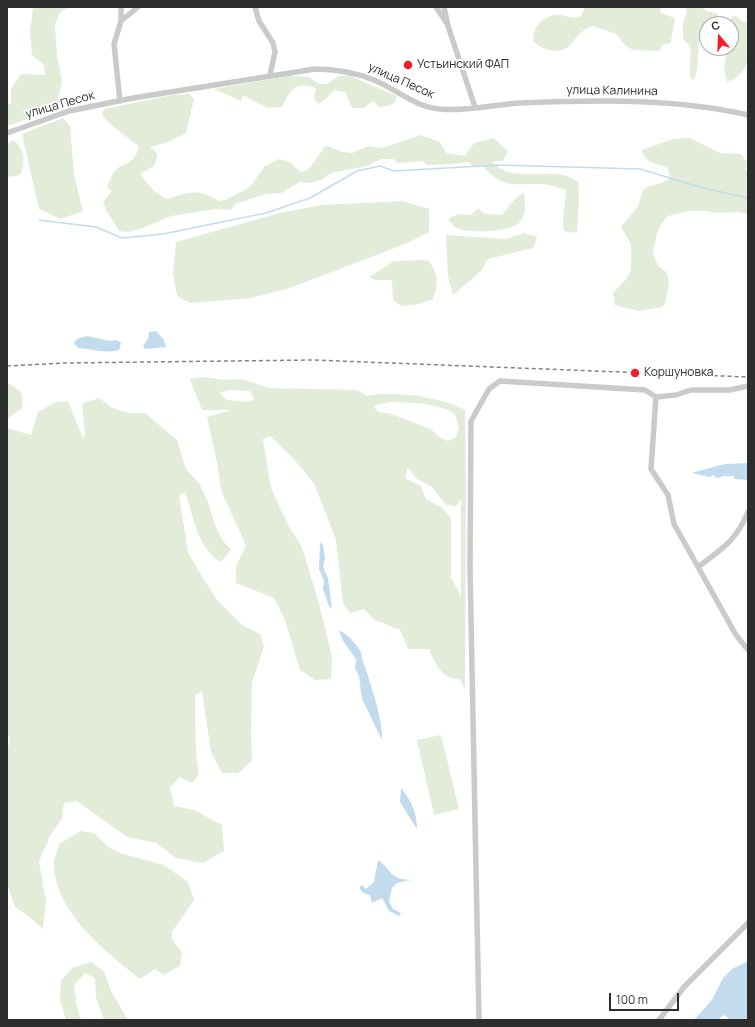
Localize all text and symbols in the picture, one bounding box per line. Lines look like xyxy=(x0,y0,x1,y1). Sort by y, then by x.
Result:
north arrow xyxy=(699,16,739,56)
text: С xyxy=(709,17,722,34)
place label: Устьинский ФАП xyxy=(417,58,509,72)
marker: Устьинский ФАП xyxy=(402,59,414,71)
street label: улица Песок xyxy=(366,60,436,102)
street label: улица Калинина xyxy=(566,83,658,99)
street label: улица Песок xyxy=(24,88,96,122)
place label: Коршуновка xyxy=(644,366,714,380)
marker: Коршуновка xyxy=(629,367,641,379)
scale bar xyxy=(611,985,681,1011)
text: 100 m xyxy=(616,991,648,1008)

